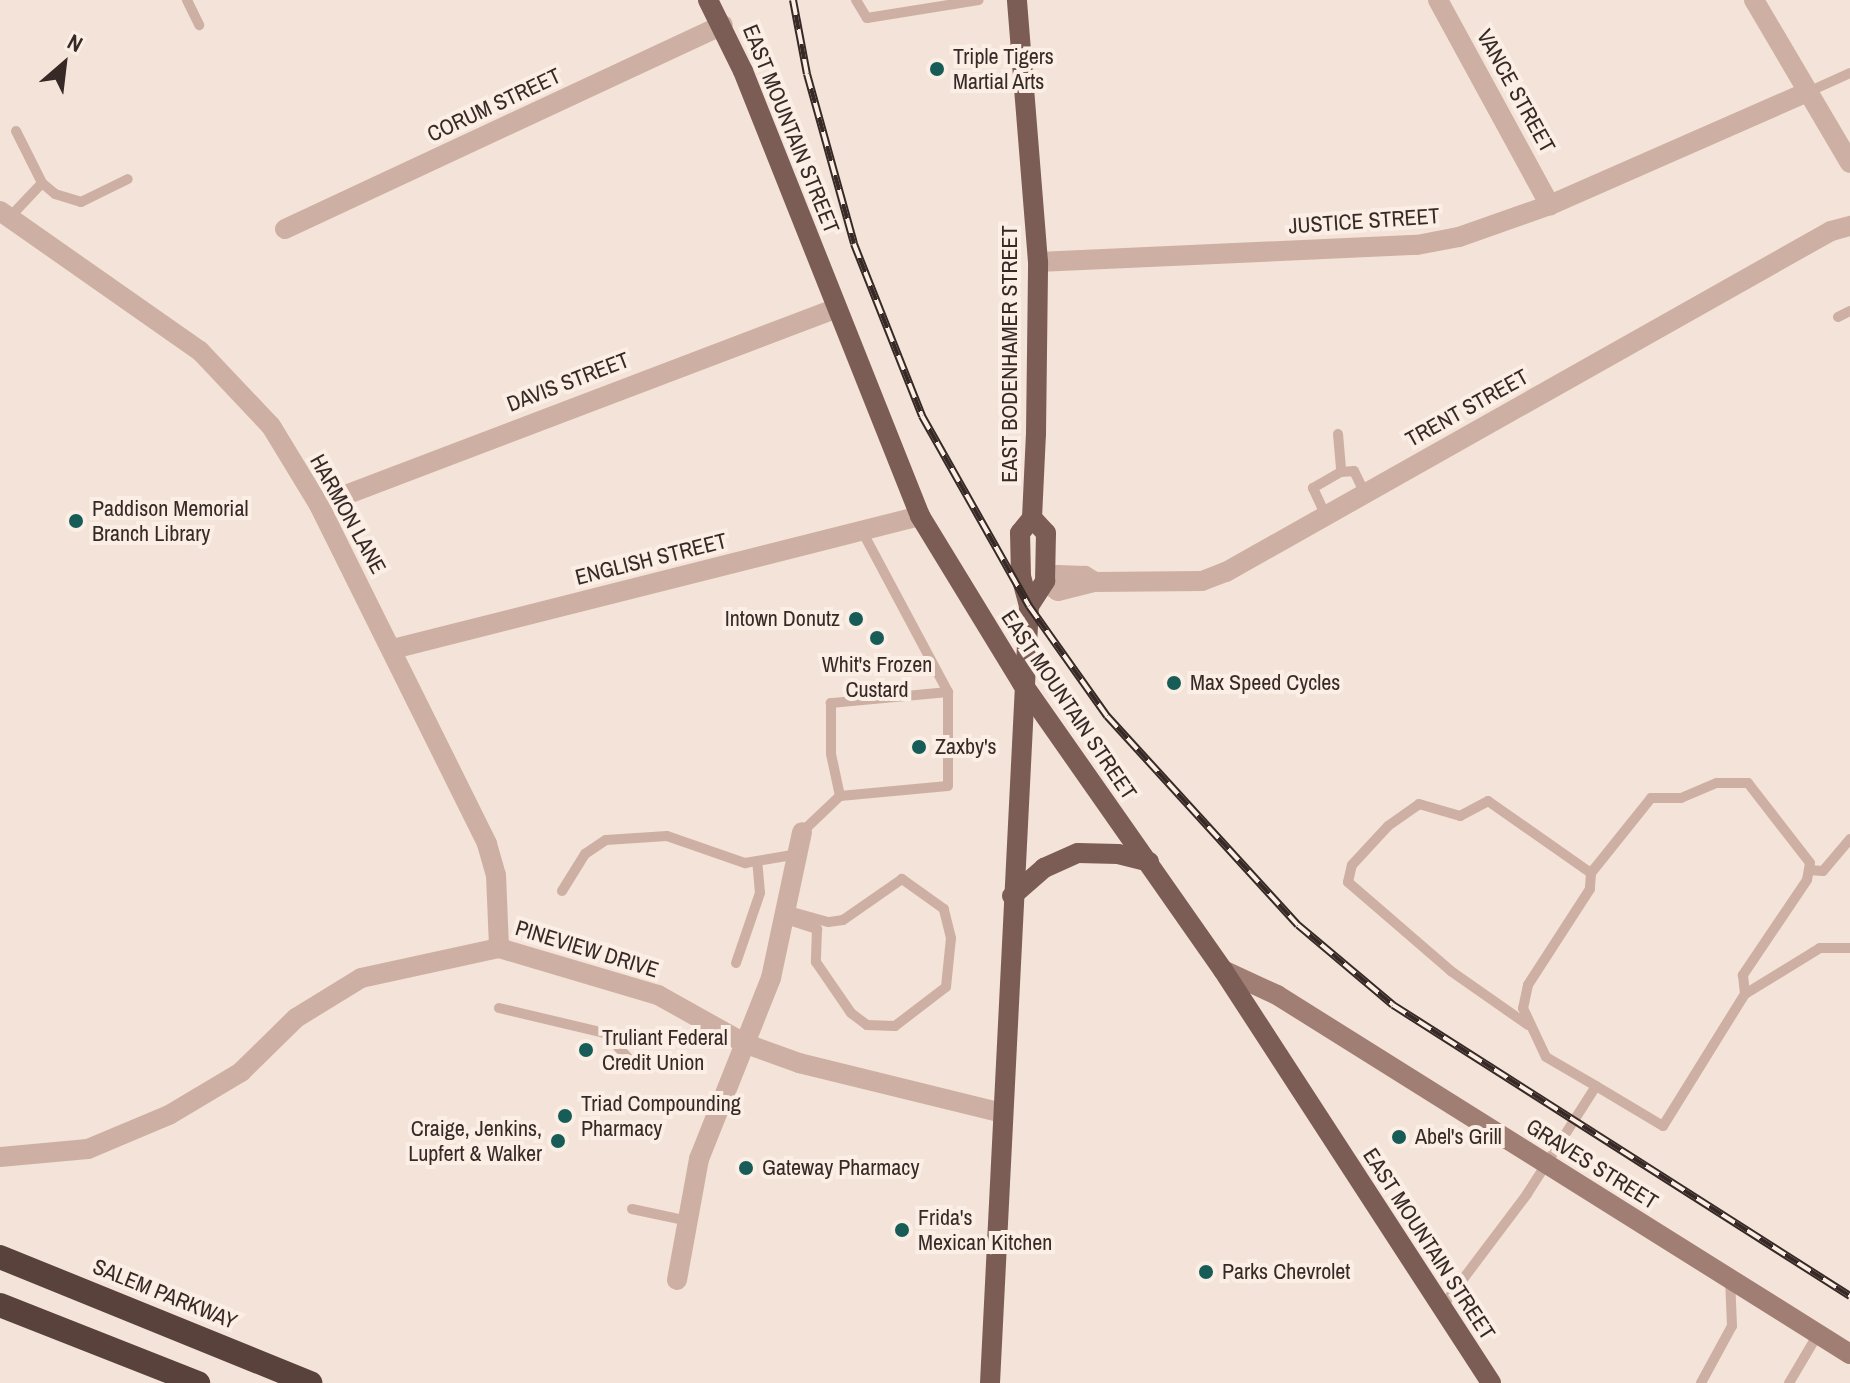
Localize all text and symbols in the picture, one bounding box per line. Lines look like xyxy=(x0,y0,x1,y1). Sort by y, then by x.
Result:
street label: EAST MOUNTAIN STREET xyxy=(737,21,845,237)
north arrow xyxy=(24,24,104,104)
street label: VANCE STREET xyxy=(1471,25,1561,157)
text: N xyxy=(62,27,88,59)
place label: Triple Tigers Martial Arts xyxy=(953,43,1054,94)
marker: Triple Tigers Martial Arts xyxy=(928,60,946,78)
street label: CORUM STREET xyxy=(423,63,565,147)
street label: JUSTICE STREET xyxy=(1288,203,1440,239)
street label: EAST BODENHAMER STREET xyxy=(997,225,1023,483)
street label: DAVIS STREET xyxy=(503,347,633,417)
street label: TRENT STREET xyxy=(1401,363,1533,453)
street label: HARMON LANE xyxy=(304,450,392,578)
place label: Paddison Memorial Branch Library xyxy=(92,495,248,546)
marker: Paddison Memorial Branch Library xyxy=(67,512,85,530)
street label: ENGLISH STREET xyxy=(572,527,730,591)
street label: EAST MOUNTAIN STREET xyxy=(996,605,1142,805)
place label: Intown Donutz xyxy=(725,606,840,632)
marker: Intown Donutz xyxy=(847,610,865,628)
marker: Whit's Frozen Custard xyxy=(868,629,886,647)
place label: Whit's Frozen Custard xyxy=(822,651,932,702)
place label: Max Speed Cycles xyxy=(1190,670,1340,696)
marker: Max Speed Cycles xyxy=(1165,674,1183,692)
place label: Zaxby's xyxy=(935,734,997,760)
marker: Zaxby's xyxy=(910,738,928,756)
street label: PINEVIEW DRIVE xyxy=(512,915,662,983)
place label: Truliant Federal Credit Union xyxy=(602,1024,728,1076)
marker: Truliant Federal Credit Union xyxy=(577,1041,595,1059)
place label: Triad Compounding Pharmacy xyxy=(581,1090,741,1142)
marker: Triad Compounding Pharmacy xyxy=(556,1107,574,1125)
street label: GRAVES STREET xyxy=(1521,1113,1663,1215)
place label: Craige, Jenkins, Lupfert & Walker xyxy=(408,1115,542,1166)
place label: Abel's Grill xyxy=(1415,1124,1502,1150)
marker: Abel's Grill xyxy=(1390,1128,1408,1146)
marker: Craige, Jenkins, Lupfert & Walker xyxy=(549,1132,567,1150)
street label: EAST MOUNTAIN STREET xyxy=(1357,1143,1501,1345)
place label: Gateway Pharmacy xyxy=(762,1155,919,1181)
marker: Gateway Pharmacy xyxy=(737,1159,755,1177)
place label: Frida's Mexican Kitchen xyxy=(918,1204,1052,1256)
marker: Frida's Mexican Kitchen xyxy=(893,1221,911,1239)
street label: SALEM PARKWAY xyxy=(89,1253,241,1335)
place label: Parks Chevrolet xyxy=(1222,1259,1350,1285)
marker: Parks Chevrolet xyxy=(1197,1263,1215,1281)

